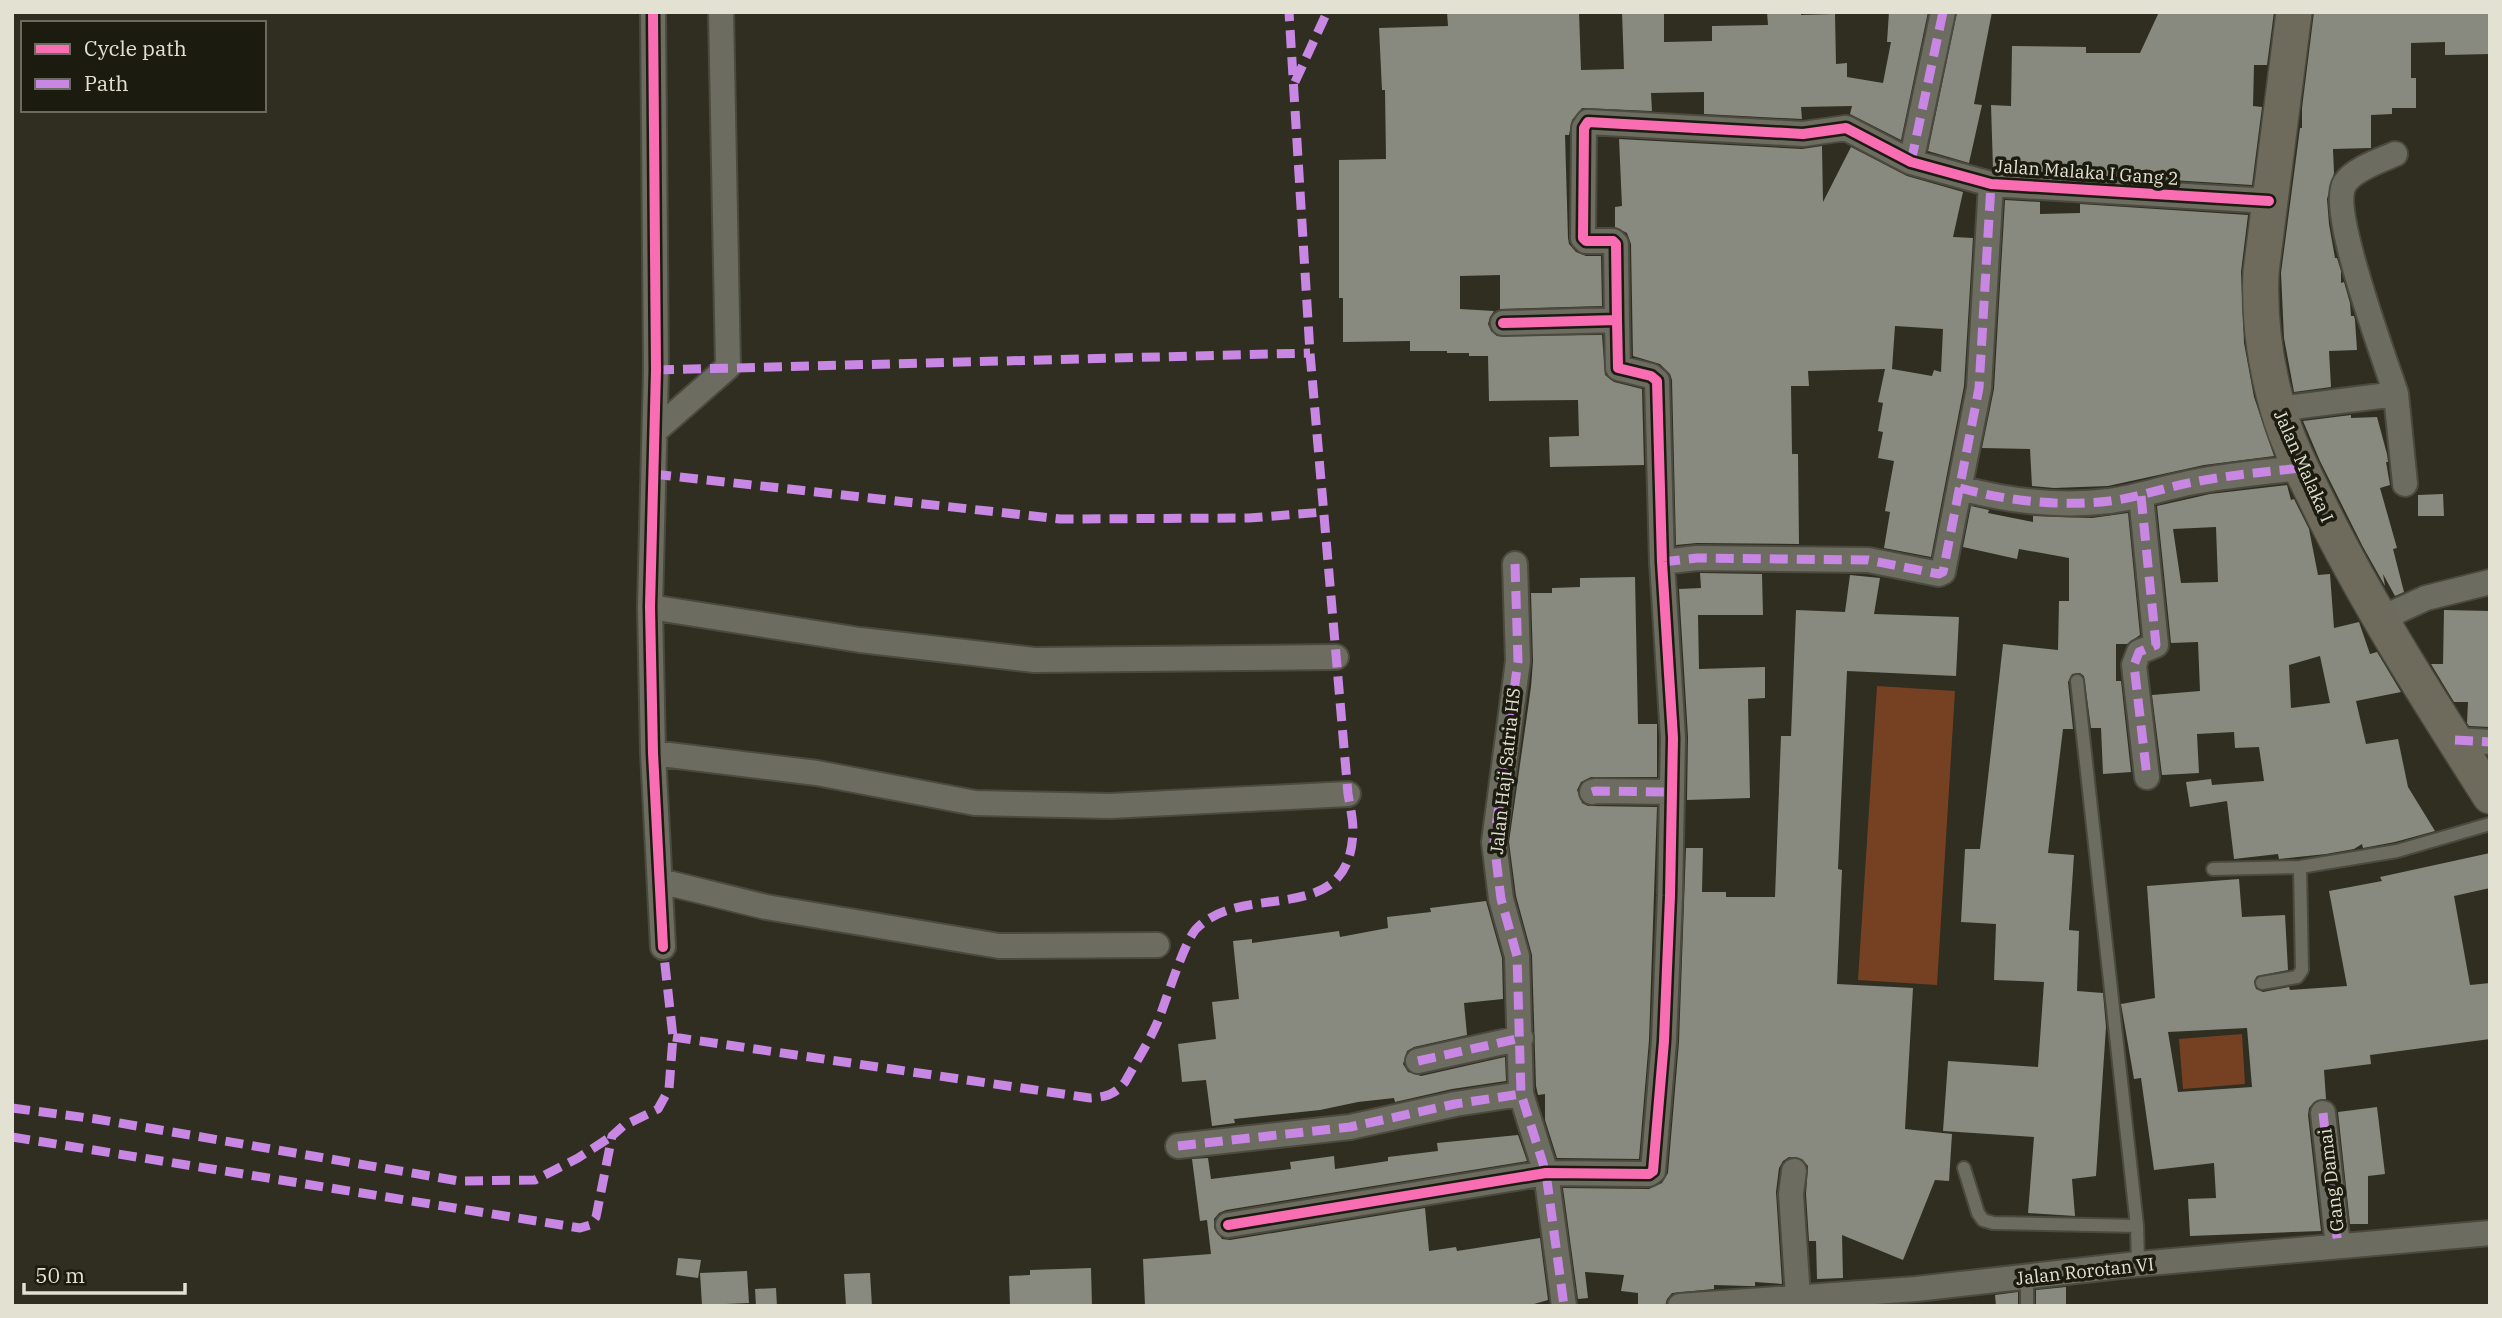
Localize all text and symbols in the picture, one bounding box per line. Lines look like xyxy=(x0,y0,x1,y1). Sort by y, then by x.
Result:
legend xyxy=(21,21,266,112)
text: Cycle path xyxy=(84,34,187,62)
text: Path xyxy=(84,69,129,97)
street label: Jalan Malaka I Gang 2 xyxy=(1995,154,2179,190)
street label: Jalan Malaka I xyxy=(2269,406,2339,526)
street label: Jalan Haji Satria HS xyxy=(1485,687,1525,855)
street label: Gang Damai xyxy=(2313,1127,2349,1233)
scale bar xyxy=(24,1252,186,1296)
street label: Jalan Rorotan VI xyxy=(2015,1252,2155,1290)
text: 50 m xyxy=(35,1261,85,1289)

